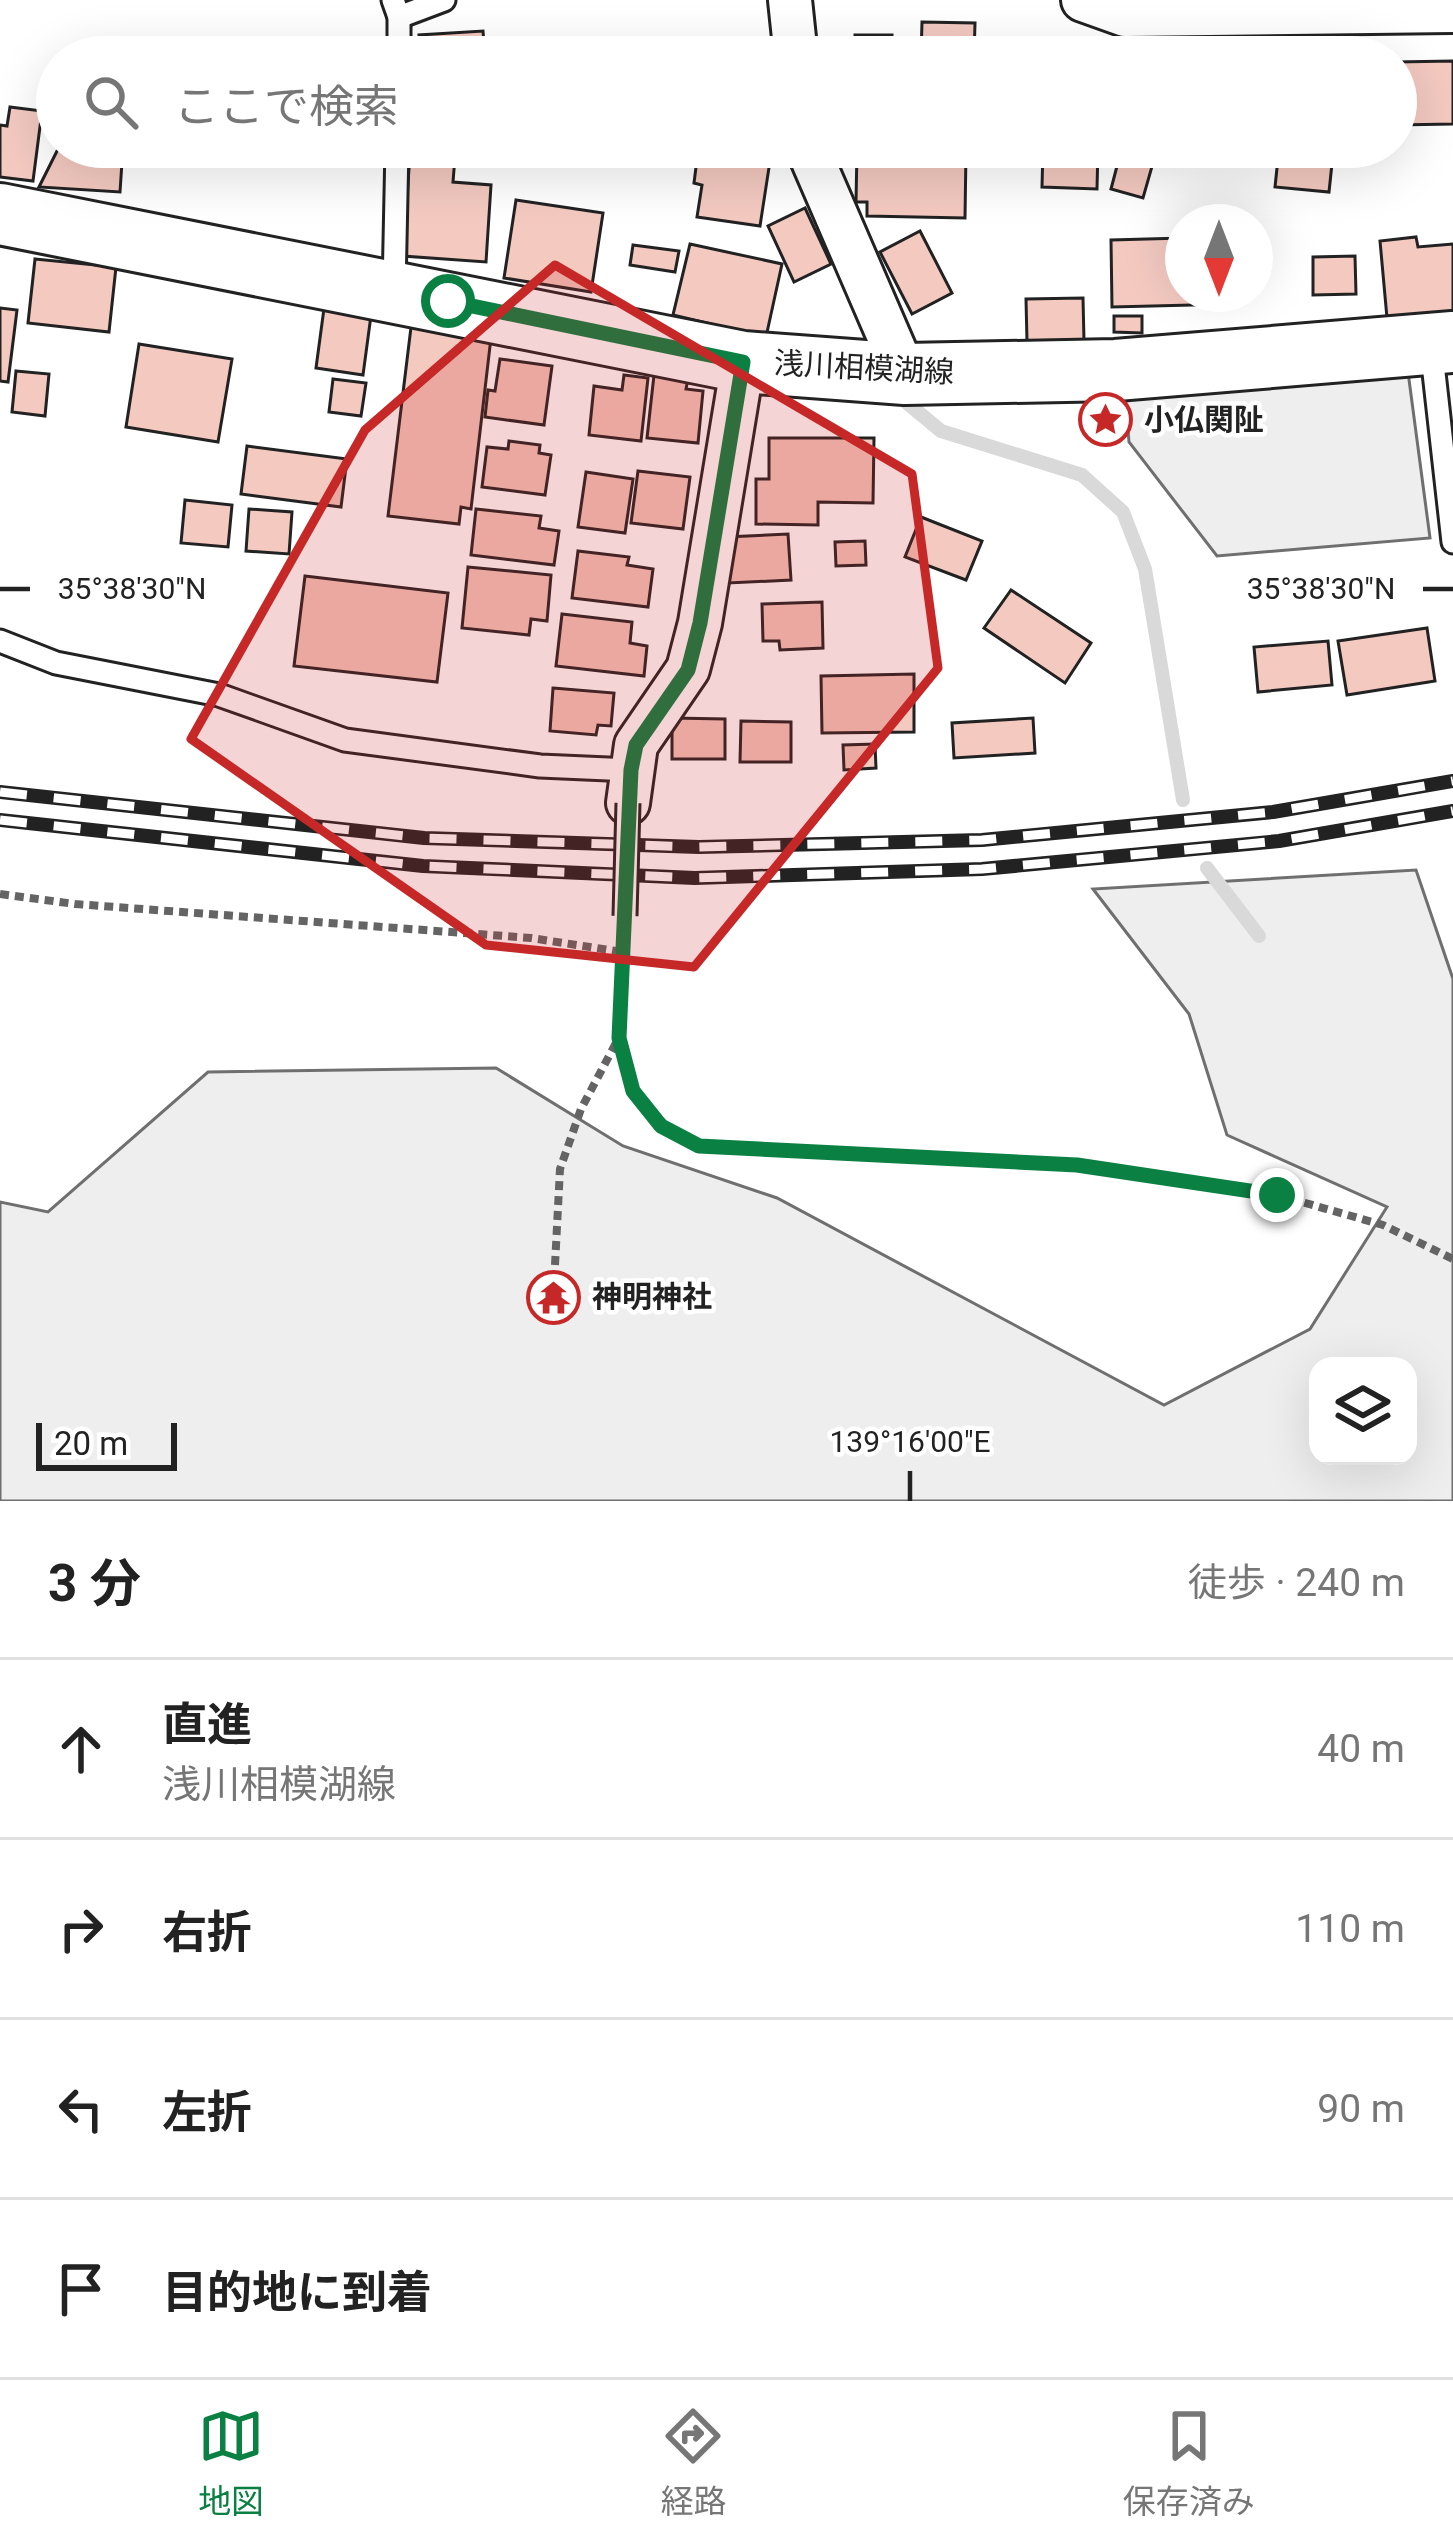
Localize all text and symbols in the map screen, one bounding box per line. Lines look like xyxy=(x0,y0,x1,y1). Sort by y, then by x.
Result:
search box xyxy=(36,36,1417,168)
icon: search xyxy=(78,69,144,135)
text: ここで検索 xyxy=(174,80,399,133)
north arrow xyxy=(1165,204,1273,312)
route start xyxy=(421,274,475,328)
street label: 浅川相模湖線 xyxy=(773,345,955,390)
place icon: 小仏関阯 xyxy=(1077,392,1133,448)
place label: 小仏関阯 xyxy=(1144,402,1264,437)
text: 35°38'30"N xyxy=(58,571,206,606)
text: 35°38'30"N xyxy=(1247,571,1395,606)
route end xyxy=(1250,1168,1304,1222)
temple icon: 神明神社 xyxy=(525,1269,581,1325)
place label: 神明神社 xyxy=(592,1279,712,1314)
map controls xyxy=(1309,1357,1417,1465)
button: layers xyxy=(1309,1357,1417,1465)
scale bar xyxy=(36,1417,177,1470)
text: 20 m xyxy=(54,1424,128,1463)
text: 139°16'00"E xyxy=(829,1424,991,1459)
text: 3 分 xyxy=(48,1554,141,1613)
text: 徒歩 · 240 m xyxy=(1188,1560,1405,1606)
text: 直進 xyxy=(162,1698,252,1751)
icon: ahead xyxy=(48,1716,114,1782)
text: 40 m xyxy=(1317,1726,1405,1772)
text: 浅川相模湖線 xyxy=(162,1762,396,1808)
icon: right xyxy=(48,1896,114,1962)
text: 右折 xyxy=(162,1906,252,1959)
text: 110 m xyxy=(1295,1906,1405,1952)
icon: left xyxy=(48,2076,114,2142)
text: 左折 xyxy=(162,2086,252,2139)
text: 90 m xyxy=(1317,2086,1405,2132)
icon: arrive xyxy=(48,2256,114,2322)
text: 目的地に到着 xyxy=(162,2266,432,2319)
tab: 地図 xyxy=(198,2403,264,2523)
tab: 経路 xyxy=(660,2403,726,2523)
tab: 保存済み xyxy=(1123,2403,1255,2523)

